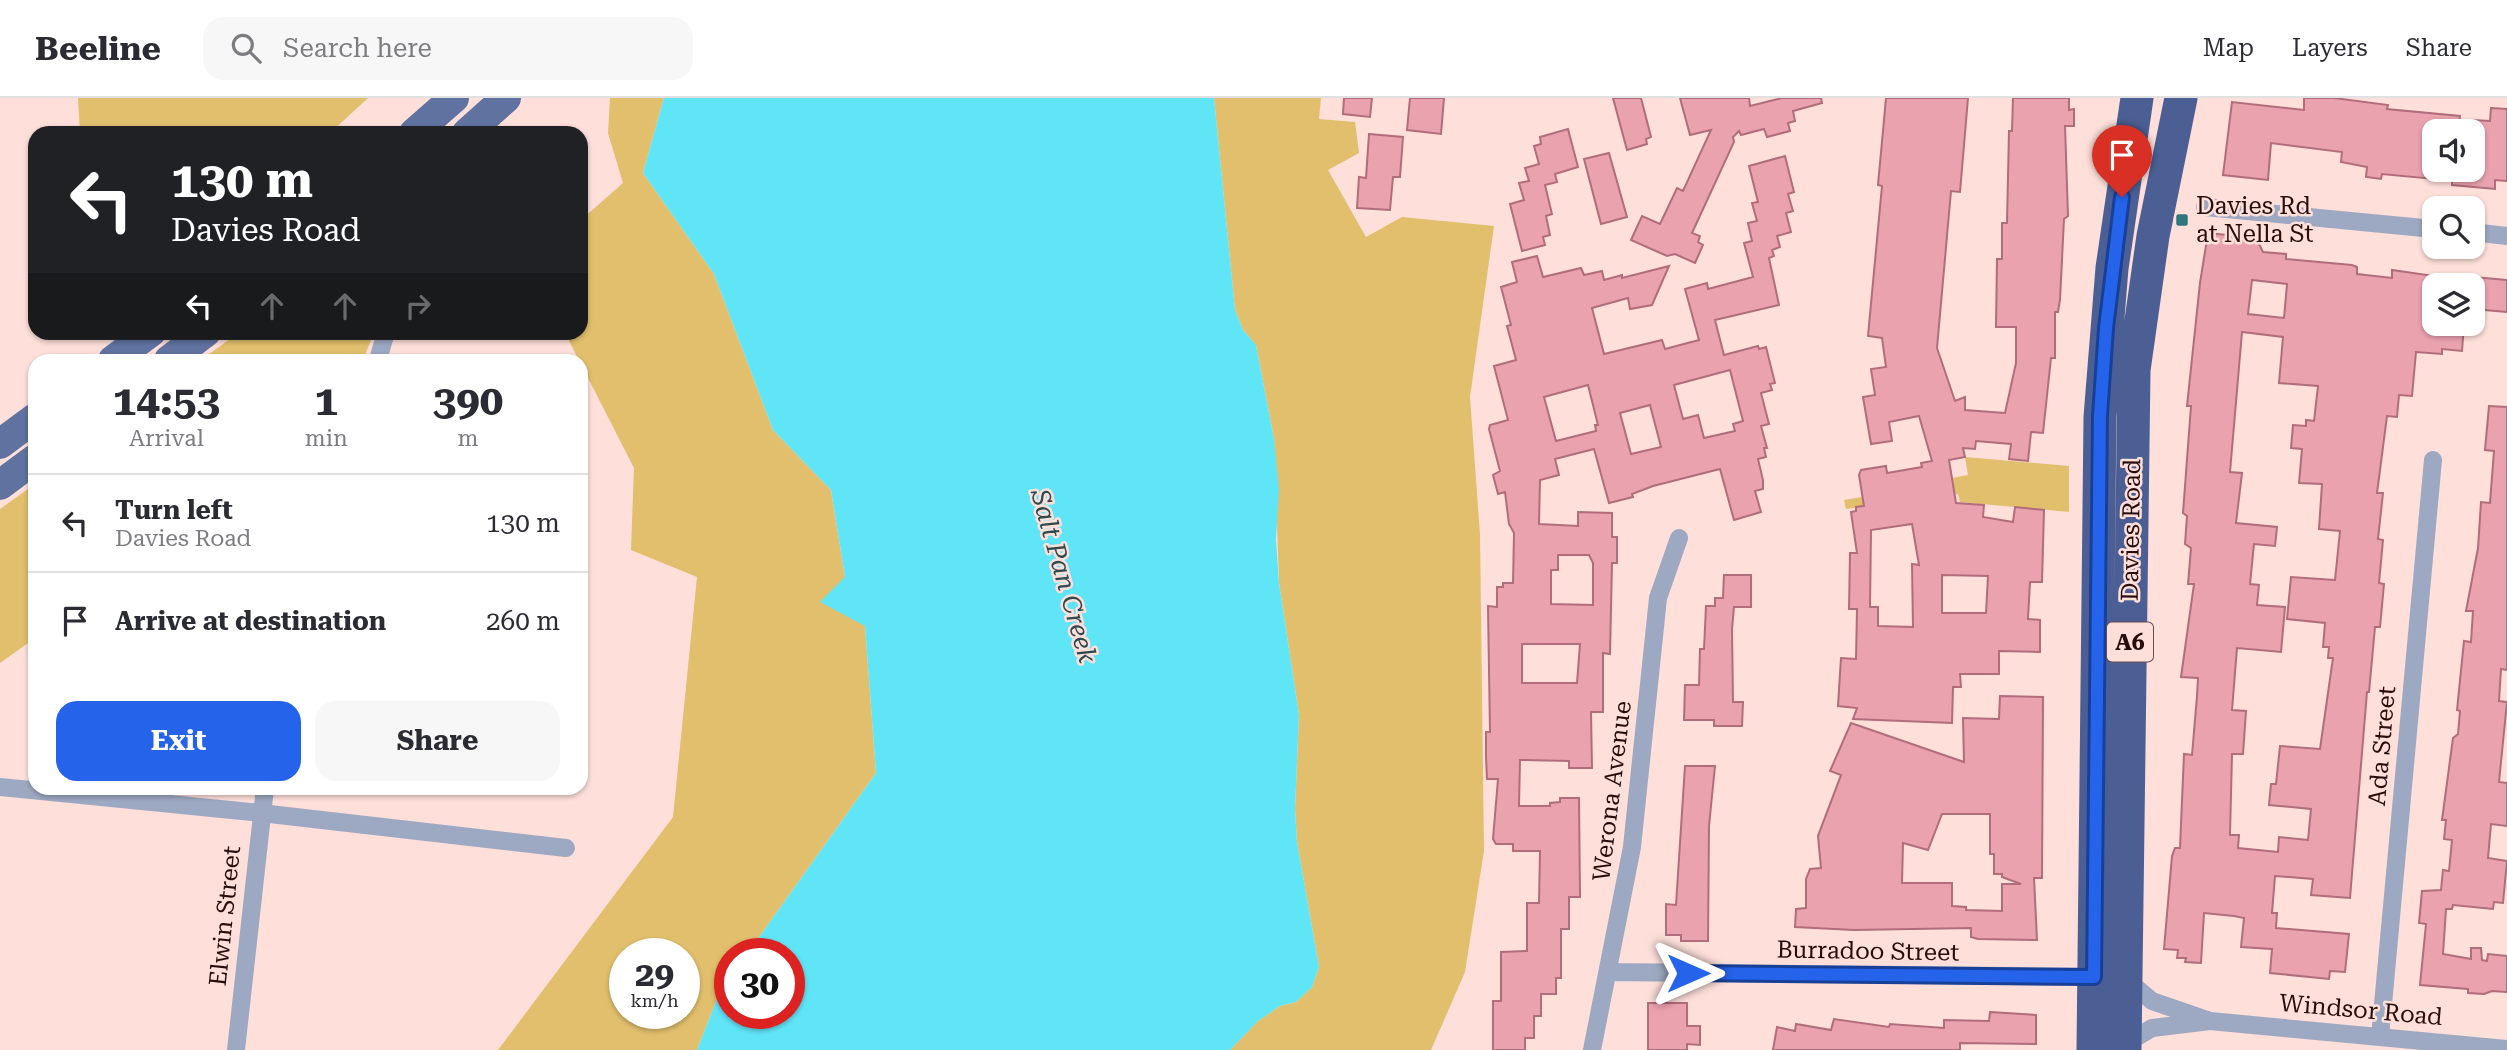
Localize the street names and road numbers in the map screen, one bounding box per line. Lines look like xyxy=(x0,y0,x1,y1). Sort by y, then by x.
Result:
street label: Davies Road xyxy=(2116,459,2146,601)
road number: A6 xyxy=(2107,622,2153,662)
street label: Ada Street xyxy=(2363,685,2401,807)
street label: Werona Avenue xyxy=(1587,699,1637,883)
street label: Elwin Street xyxy=(204,845,246,987)
street label: Burradoo Street xyxy=(1776,935,1960,967)
street label: Windsor Road xyxy=(2278,989,2444,1031)

